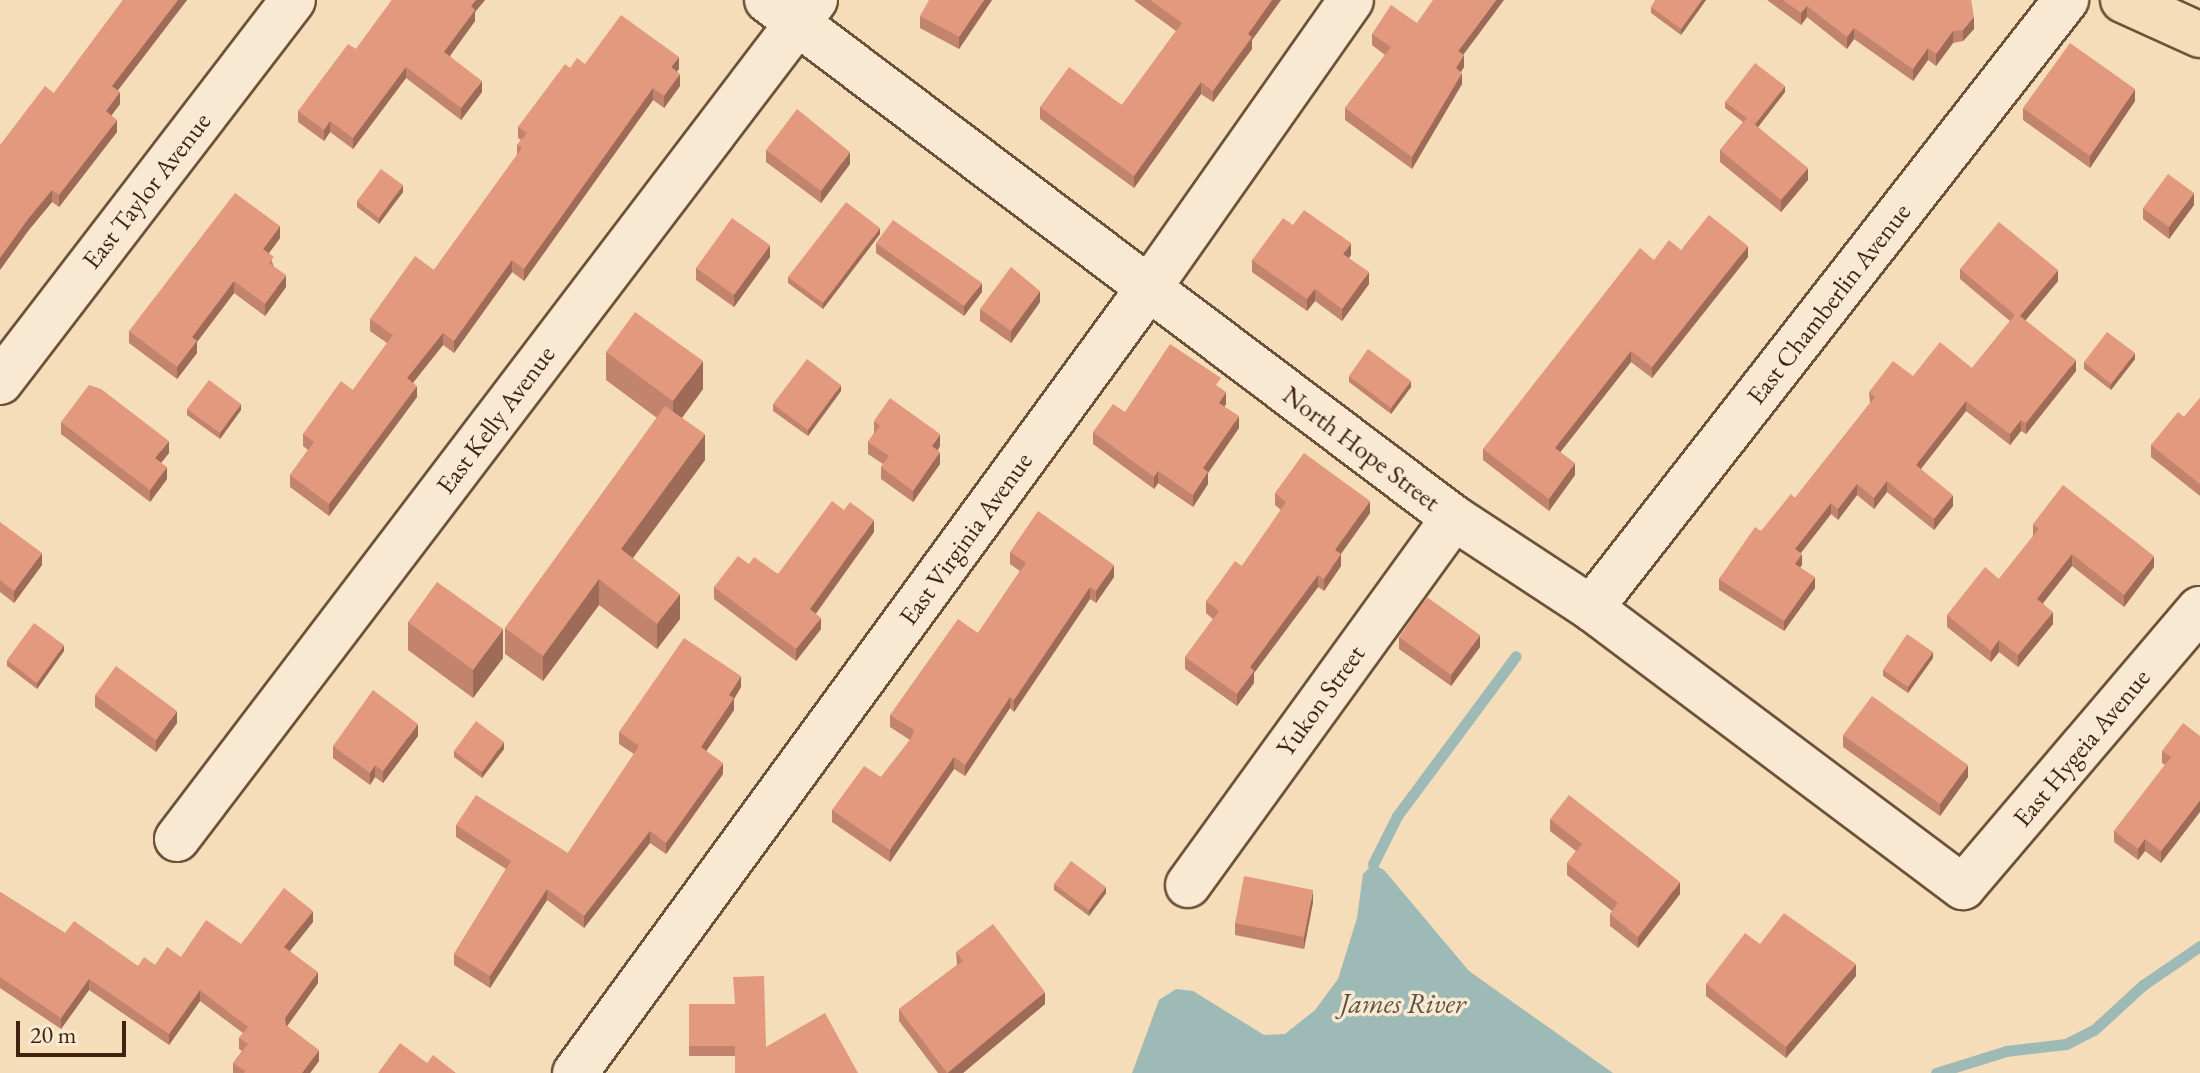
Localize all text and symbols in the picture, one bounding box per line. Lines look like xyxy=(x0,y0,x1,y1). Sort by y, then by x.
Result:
street label: East Taylor Avenue xyxy=(76,107,218,275)
street label: East Chamberlin Avenue xyxy=(1741,197,1917,411)
street label: East Kelly Avenue xyxy=(430,340,562,500)
street label: North Hope Street xyxy=(1276,380,1446,518)
street label: East Virginia Avenue xyxy=(893,446,1039,632)
street label: Yukon Street xyxy=(1270,639,1372,763)
street label: East Hygeia Avenue xyxy=(2007,663,2157,833)
water label: James River xyxy=(1340,986,1466,1020)
scale bar xyxy=(20,1005,130,1055)
text: 20 m xyxy=(30,1019,77,1050)

